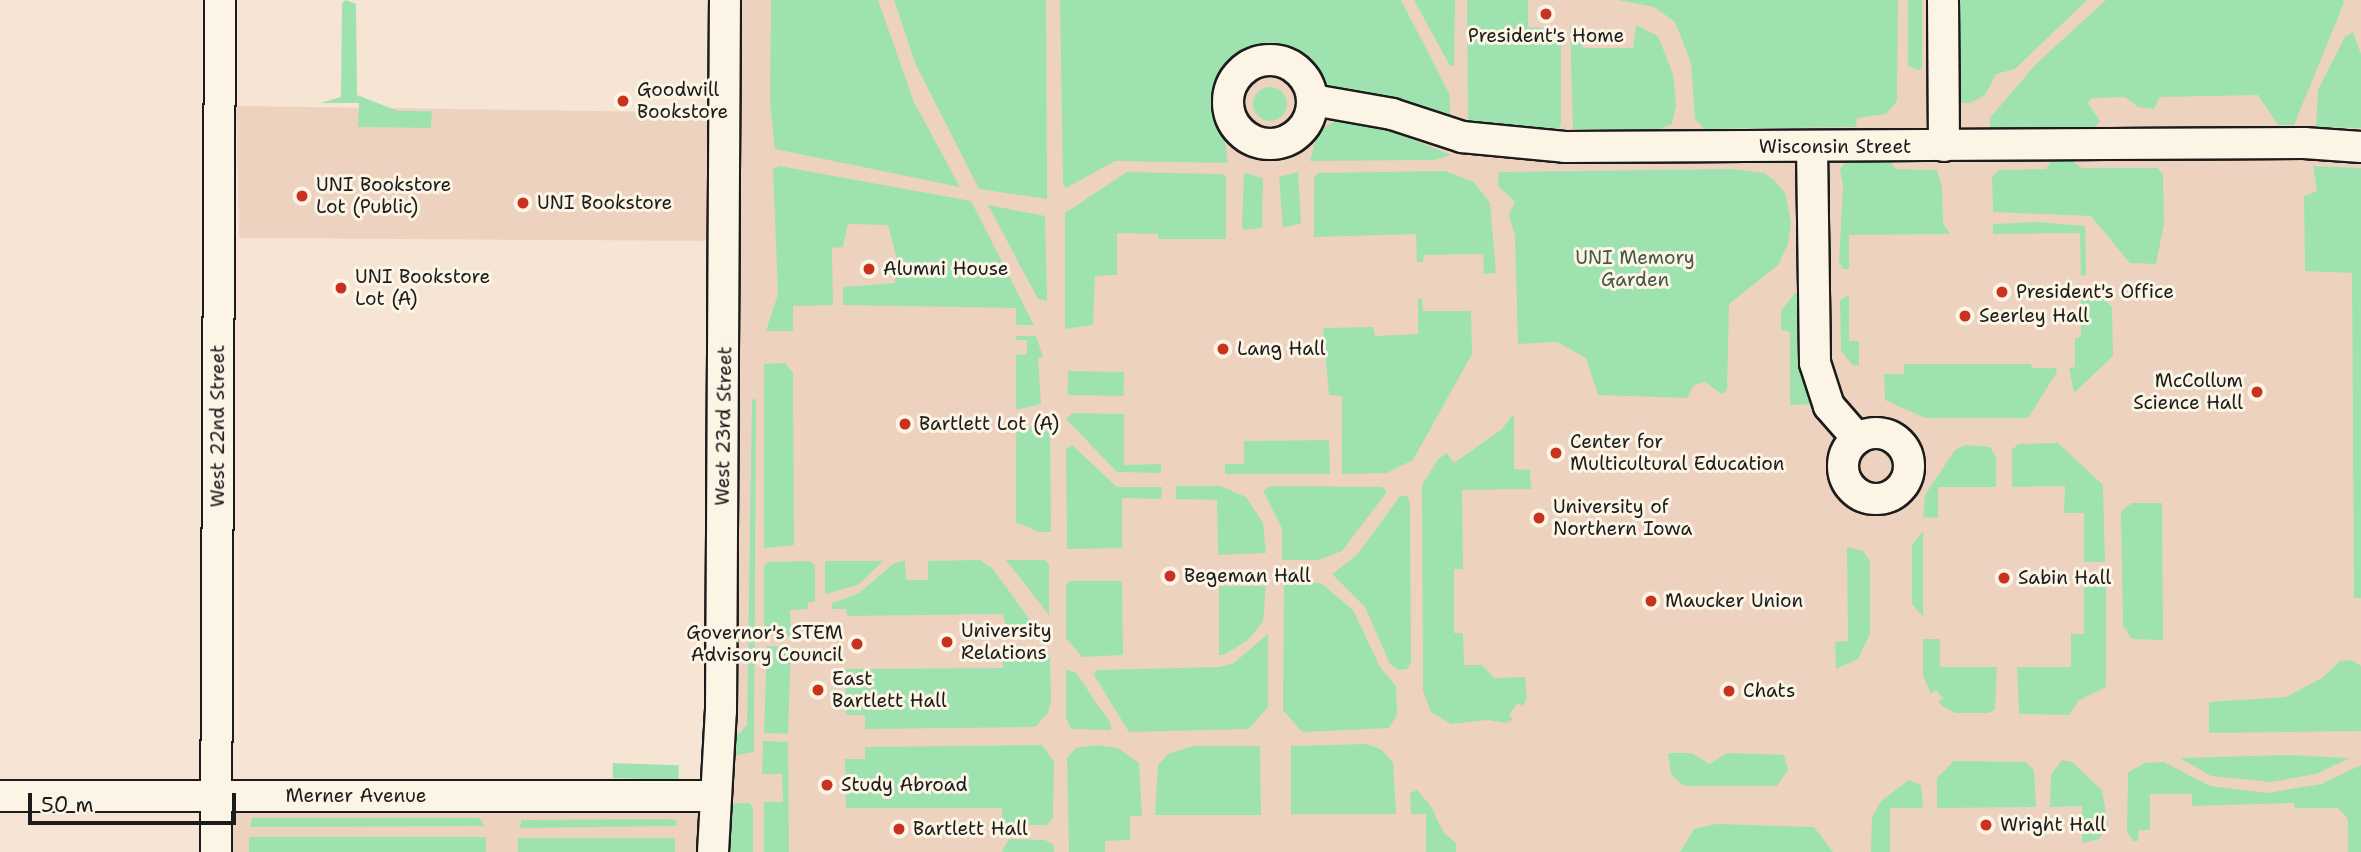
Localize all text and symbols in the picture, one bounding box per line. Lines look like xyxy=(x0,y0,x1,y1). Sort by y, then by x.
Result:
marker: President's Home xyxy=(1538,6,1554,22)
place label: President's Home xyxy=(1468,25,1624,47)
place label: Goodwill Bookstore xyxy=(637,79,728,123)
marker: Goodwill Bookstore xyxy=(615,93,631,109)
street label: Wisconsin Street xyxy=(1759,136,1911,158)
place label: UNI Bookstore Lot (Public) xyxy=(316,174,451,218)
marker: UNI Bookstore Lot (Public) xyxy=(294,188,310,204)
place label: UNI Bookstore xyxy=(537,192,672,214)
marker: UNI Bookstore xyxy=(515,195,531,211)
park label: UNI Memory Garden xyxy=(1575,247,1695,291)
place label: Alumni House xyxy=(883,258,1008,280)
marker: Alumni House xyxy=(861,261,877,277)
place label: UNI Bookstore Lot (A) xyxy=(355,266,490,310)
marker: UNI Bookstore Lot (A) xyxy=(333,280,349,296)
place label: President's Office xyxy=(2016,281,2174,303)
marker: President's Office xyxy=(1994,284,2010,300)
place label: Seerley Hall xyxy=(1979,305,2089,327)
marker: Seerley Hall xyxy=(1957,308,1973,324)
place label: Lang Hall xyxy=(1237,338,1325,360)
marker: Lang Hall xyxy=(1215,341,1231,357)
street label: West 22nd Street xyxy=(207,345,229,507)
street label: West 23rd Street xyxy=(711,346,737,506)
place label: McCollum Science Hall xyxy=(2133,370,2243,414)
marker: McCollum Science Hall xyxy=(2249,384,2265,400)
place label: Bartlett Lot (A) xyxy=(919,413,1059,435)
marker: Bartlett Lot (A) xyxy=(897,416,913,432)
place label: Center for Multicultural Education xyxy=(1570,431,1785,475)
marker: Center for Multicultural Education xyxy=(1548,445,1564,461)
place label: University of Northern Iowa xyxy=(1553,496,1692,540)
marker: University of Northern Iowa xyxy=(1531,510,1547,526)
place label: Begeman Hall xyxy=(1184,565,1311,587)
place label: Sabin Hall xyxy=(2018,567,2111,589)
marker: Begeman Hall xyxy=(1162,568,1178,584)
marker: Sabin Hall xyxy=(1996,570,2012,586)
place label: Maucker Union xyxy=(1665,590,1803,612)
marker: Maucker Union xyxy=(1643,593,1659,609)
place label: University Relations xyxy=(961,620,1052,664)
place label: Governor's STEM Advisory Council xyxy=(686,622,843,666)
marker: University Relations xyxy=(939,634,955,650)
marker: Governor's STEM Advisory Council xyxy=(849,636,865,652)
place label: East Bartlett Hall xyxy=(832,668,947,712)
place label: Chats xyxy=(1743,680,1795,702)
marker: East Bartlett Hall xyxy=(810,682,826,698)
marker: Chats xyxy=(1721,683,1737,699)
place label: Study Abroad xyxy=(841,774,967,796)
marker: Study Abroad xyxy=(819,777,835,793)
scale bar xyxy=(32,778,240,822)
street label: Merner Avenue xyxy=(285,785,427,807)
text: 50 m xyxy=(41,791,94,819)
place label: Wright Hall xyxy=(2000,814,2106,836)
marker: Wright Hall xyxy=(1978,817,1994,833)
place label: Bartlett Hall xyxy=(913,818,1028,840)
marker: Bartlett Hall xyxy=(891,821,907,837)

